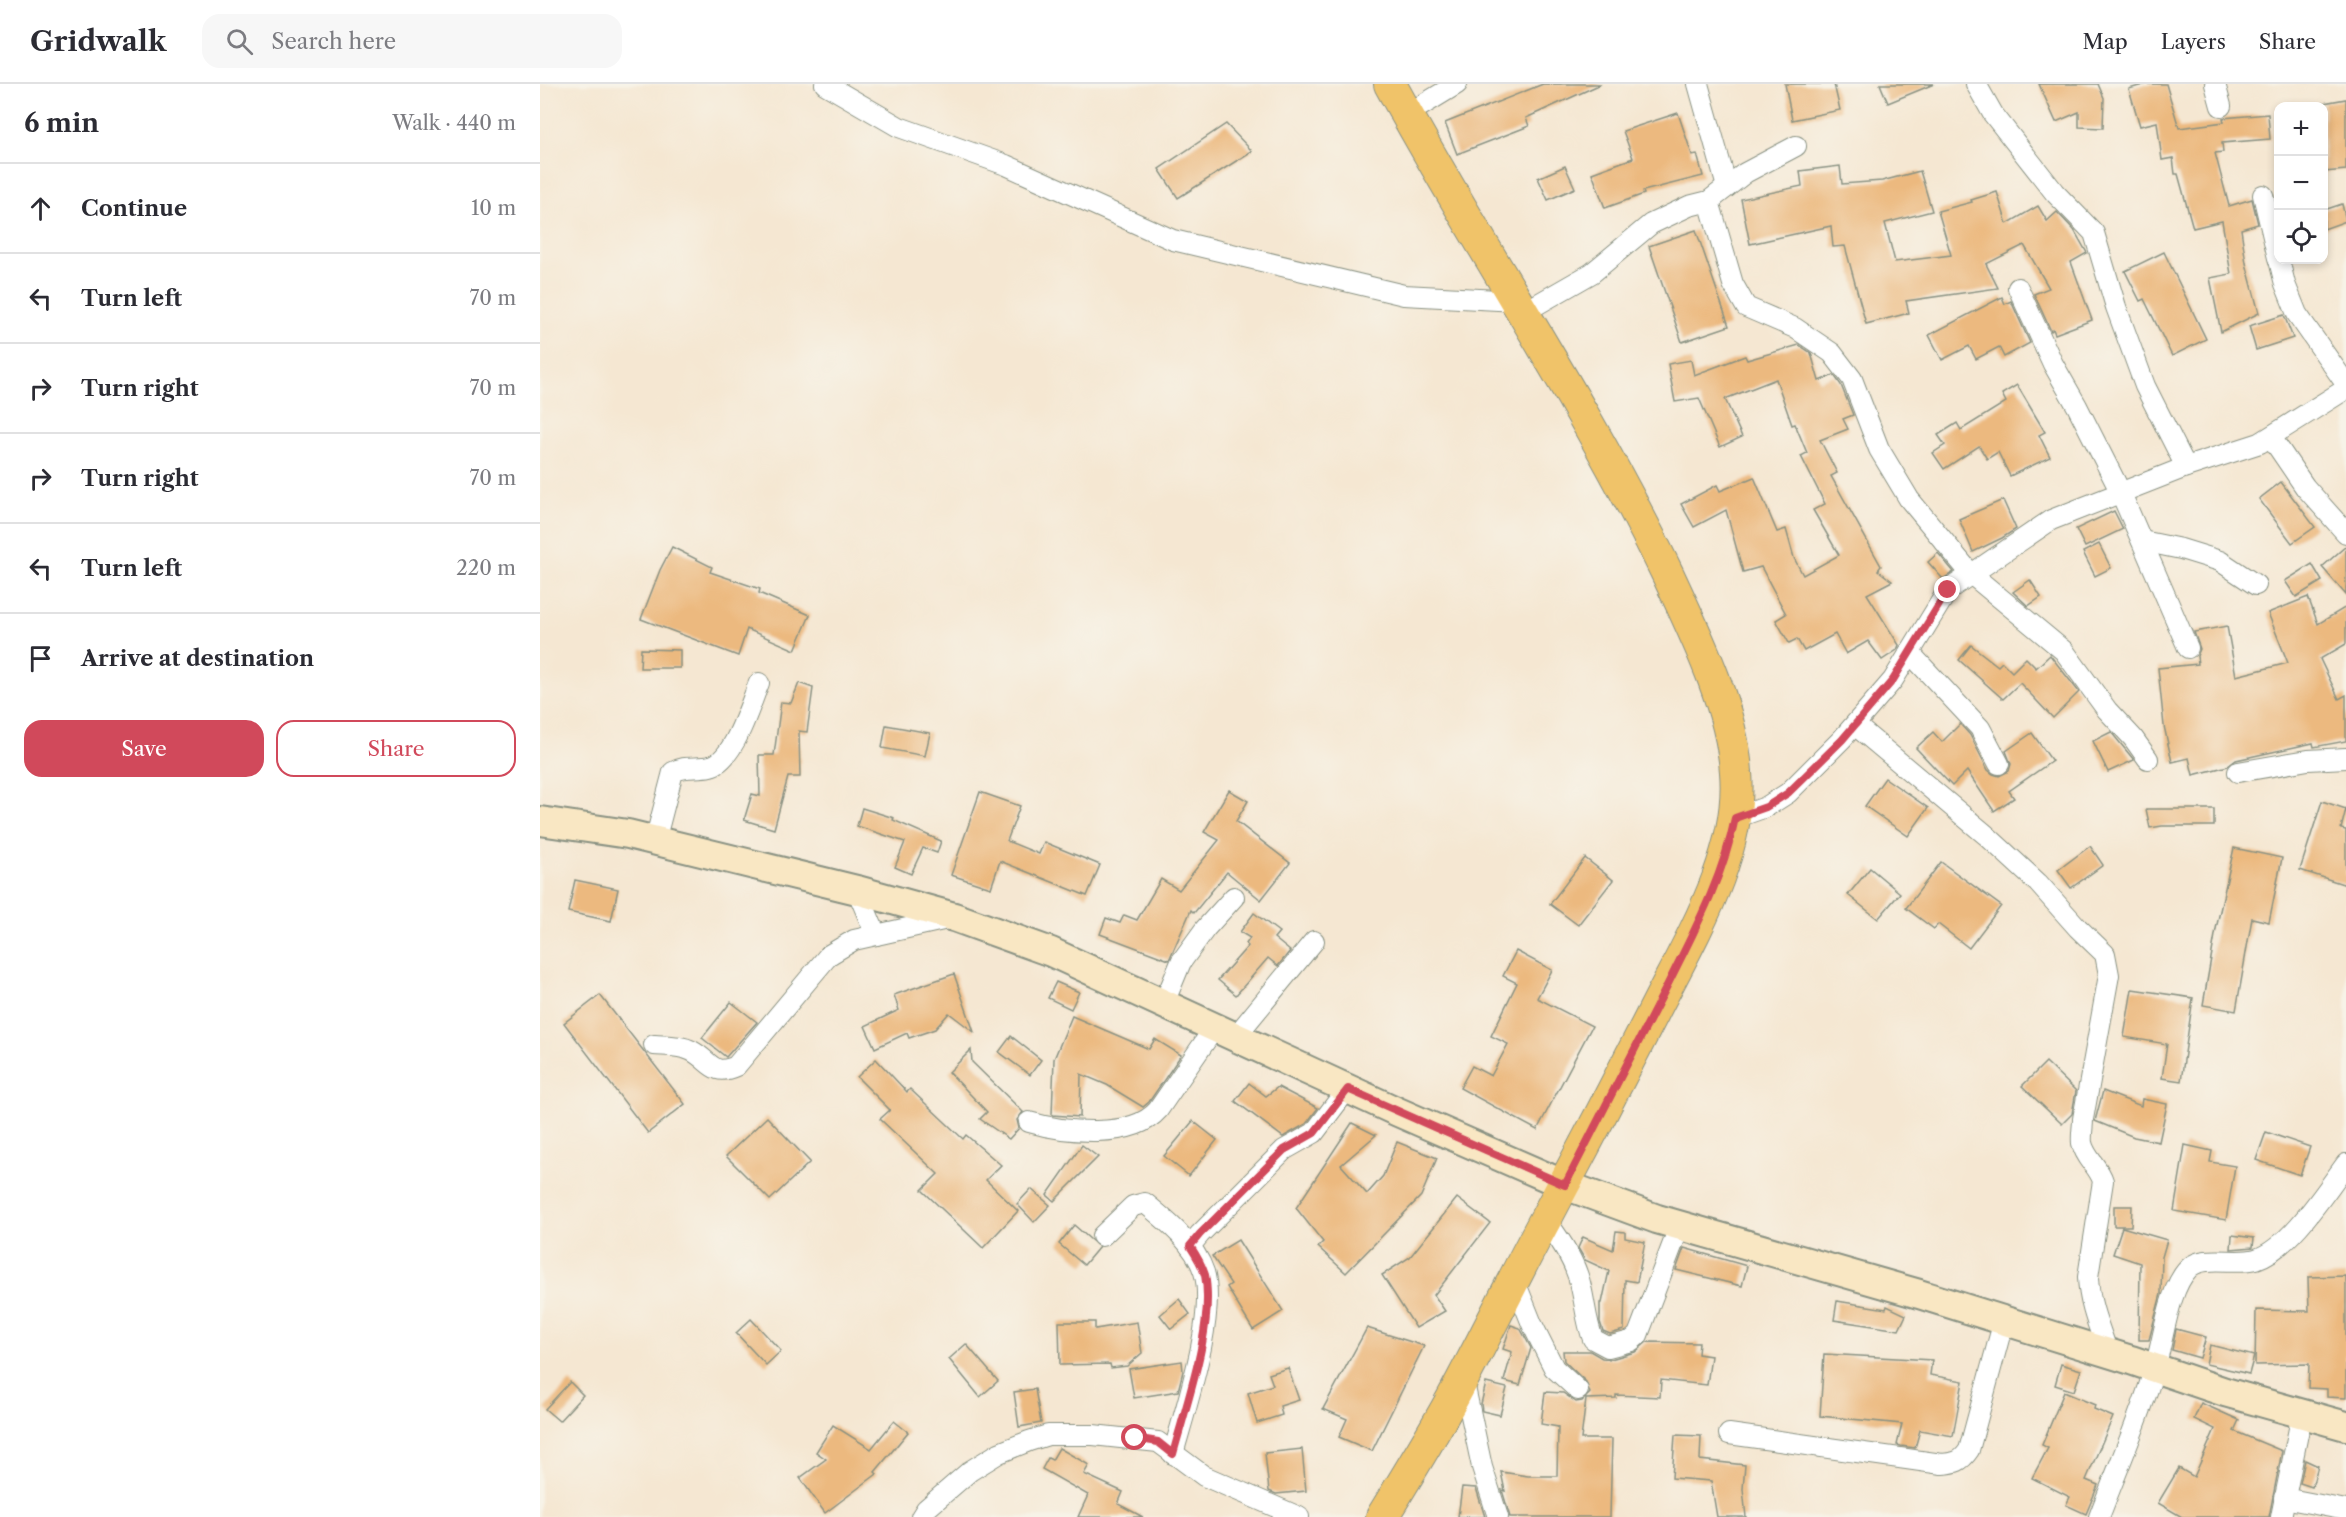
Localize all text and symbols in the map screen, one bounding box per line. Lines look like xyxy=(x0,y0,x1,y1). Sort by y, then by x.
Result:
search box xyxy=(202,14,622,68)
text: Gridwalk xyxy=(30,24,166,58)
icon: search xyxy=(223,25,256,58)
text: Search here xyxy=(271,28,396,55)
text: Map xyxy=(2083,29,2128,54)
text: Layers xyxy=(2161,29,2226,54)
text: Share xyxy=(2259,29,2316,54)
map controls xyxy=(2274,102,2328,264)
button: + xyxy=(2274,102,2328,156)
text: 6 min xyxy=(24,107,99,139)
text: Walk · 440 m xyxy=(392,111,516,135)
button: − xyxy=(2274,156,2328,210)
icon: ahead xyxy=(24,192,57,225)
text: Continue xyxy=(81,195,187,222)
text: 10 m xyxy=(471,196,516,220)
button: locate xyxy=(2274,210,2328,264)
icon: left xyxy=(24,282,57,315)
text: Turn left xyxy=(81,285,182,312)
text: 70 m xyxy=(470,286,516,310)
icon: right xyxy=(24,372,57,405)
text: Turn right xyxy=(81,375,199,402)
text: 70 m xyxy=(470,376,516,400)
icon: right xyxy=(24,462,57,495)
text: Turn right xyxy=(81,465,199,492)
text: 70 m xyxy=(470,466,516,490)
icon: left xyxy=(24,552,57,585)
text: Turn left xyxy=(81,555,182,582)
text: 220 m xyxy=(456,556,516,580)
route end xyxy=(1934,576,1960,602)
icon: arrive xyxy=(24,642,57,675)
text: Arrive at destination xyxy=(81,645,314,672)
button: Save xyxy=(24,720,264,777)
button: Share xyxy=(276,720,516,777)
route start xyxy=(1121,1424,1147,1450)

